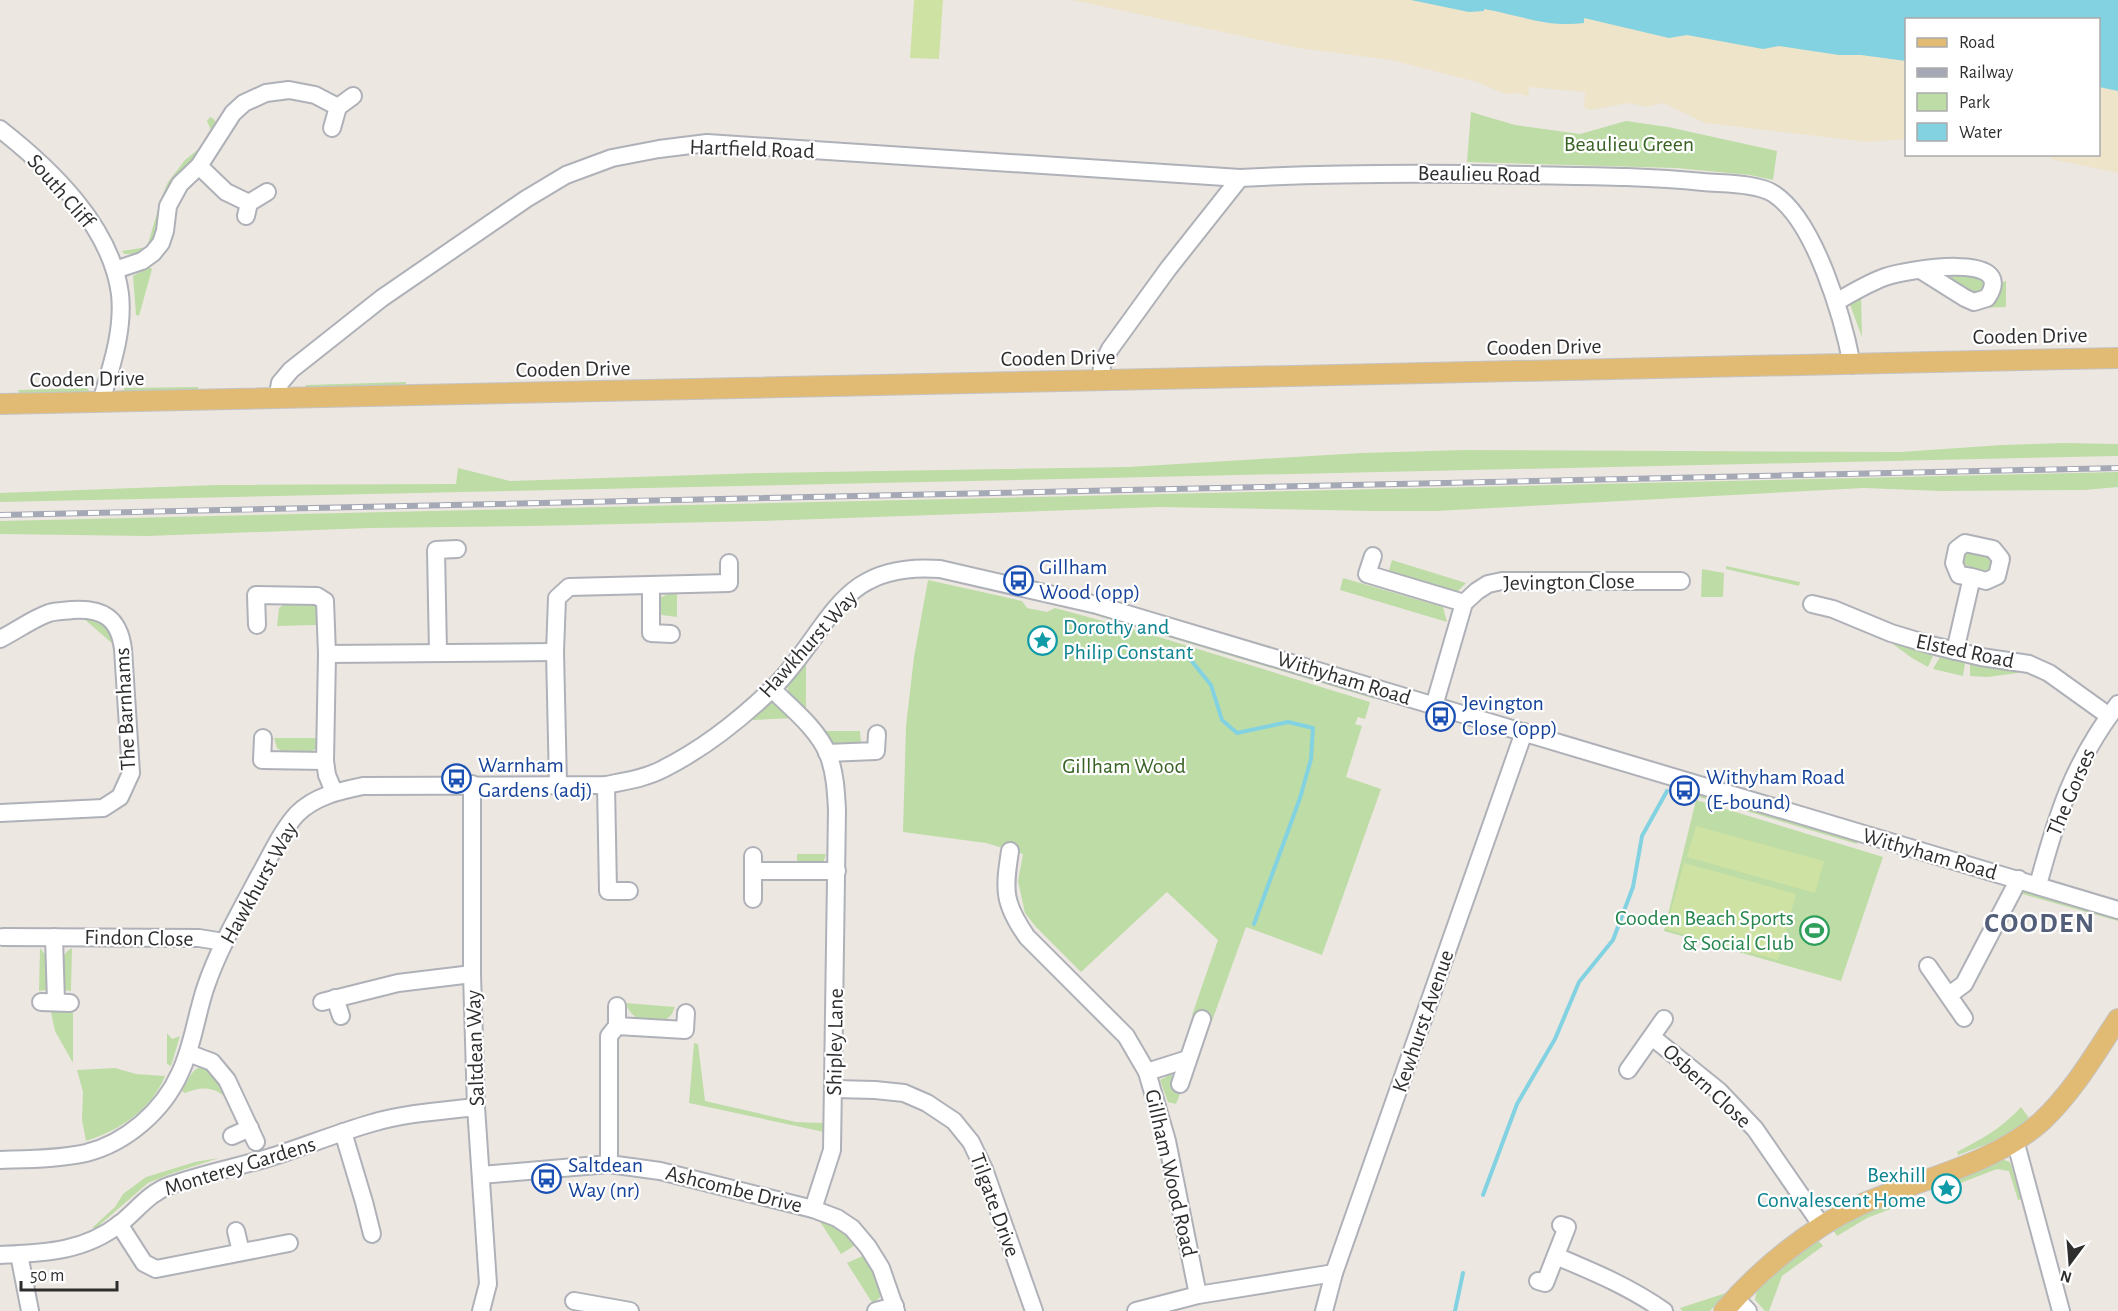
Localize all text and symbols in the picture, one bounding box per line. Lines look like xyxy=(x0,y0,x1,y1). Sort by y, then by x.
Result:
legend xyxy=(1905,18,2100,156)
text: Road xyxy=(1959,34,1995,52)
text: Railway xyxy=(1959,64,2014,82)
text: Park xyxy=(1959,94,1991,112)
text: Water xyxy=(1959,124,2002,142)
park label: Beaulieu Green xyxy=(1564,133,1694,155)
street label: Hartfield Road xyxy=(689,136,815,162)
street label: South Cliff xyxy=(23,150,100,233)
street label: Beaulieu Road xyxy=(1417,162,1541,186)
street label: Cooden Drive xyxy=(1972,324,2088,348)
street label: Cooden Drive xyxy=(1486,335,1602,359)
street label: Cooden Drive xyxy=(1000,346,1116,370)
street label: Cooden Drive xyxy=(515,357,631,381)
street label: Cooden Drive xyxy=(29,367,145,391)
place label: Gillham Wood (opp) xyxy=(1039,556,1141,603)
bus stop icon: Gillham Wood (opp) xyxy=(1002,564,1034,596)
street label: Jevington Close xyxy=(1503,570,1635,594)
street label: Hawkhurst Way xyxy=(755,586,862,702)
place label: Dorothy and Philip Constant xyxy=(1063,616,1193,663)
place icon: Dorothy and Philip Constant xyxy=(1026,624,1058,656)
street label: Elsted Road xyxy=(1914,630,2016,672)
street label: The Barnhams xyxy=(111,647,139,771)
street label: Withyham Road xyxy=(1274,647,1414,709)
place label: Jevington Close (opp) xyxy=(1462,692,1558,739)
bus stop icon: Jevington Close (opp) xyxy=(1425,700,1457,732)
street label: The Gorses xyxy=(2043,745,2099,839)
place label: Warnham Gardens (adj) xyxy=(478,754,593,801)
park label: Gillham Wood xyxy=(1062,755,1186,777)
bus stop icon: Warnham Gardens (adj) xyxy=(441,762,473,794)
place label: Withyham Road (E-bound) xyxy=(1706,766,1845,813)
bus stop icon: Withyham Road (E-bound) xyxy=(1669,774,1701,806)
street label: Hawkhurst Way xyxy=(217,818,302,948)
street label: Withyham Road xyxy=(1860,824,2000,884)
place label: Cooden Beach Sports & Social Club xyxy=(1615,907,1794,954)
district label: COODEN xyxy=(1984,910,2096,938)
sports icon: Cooden Beach Sports & Social Club xyxy=(1799,915,1831,947)
street label: Findon Close xyxy=(84,926,194,950)
street label: Kewhurst Avenue xyxy=(1388,947,1458,1095)
street label: Shipley Lane xyxy=(823,988,847,1096)
street label: Saltdean Way xyxy=(462,989,488,1107)
street label: Osbern Close xyxy=(1659,1040,1755,1132)
street label: Gillham Wood Road xyxy=(1141,1087,1201,1259)
street label: Monterey Gardens xyxy=(162,1133,318,1199)
street label: Tilgate Drive xyxy=(966,1150,1024,1260)
place label: Saltdean Way (nr) xyxy=(568,1154,643,1201)
street label: Ashcombe Drive xyxy=(664,1161,804,1217)
bus stop icon: Saltdean Way (nr) xyxy=(531,1162,563,1194)
place label: Bexhill Convalescent Home xyxy=(1757,1164,1926,1211)
place icon: Bexhill Convalescent Home xyxy=(1931,1172,1963,1204)
north arrow xyxy=(2040,1233,2100,1293)
scale bar xyxy=(21,1254,117,1292)
text: 50 m xyxy=(30,1267,64,1285)
text: N xyxy=(2059,1267,2074,1286)

